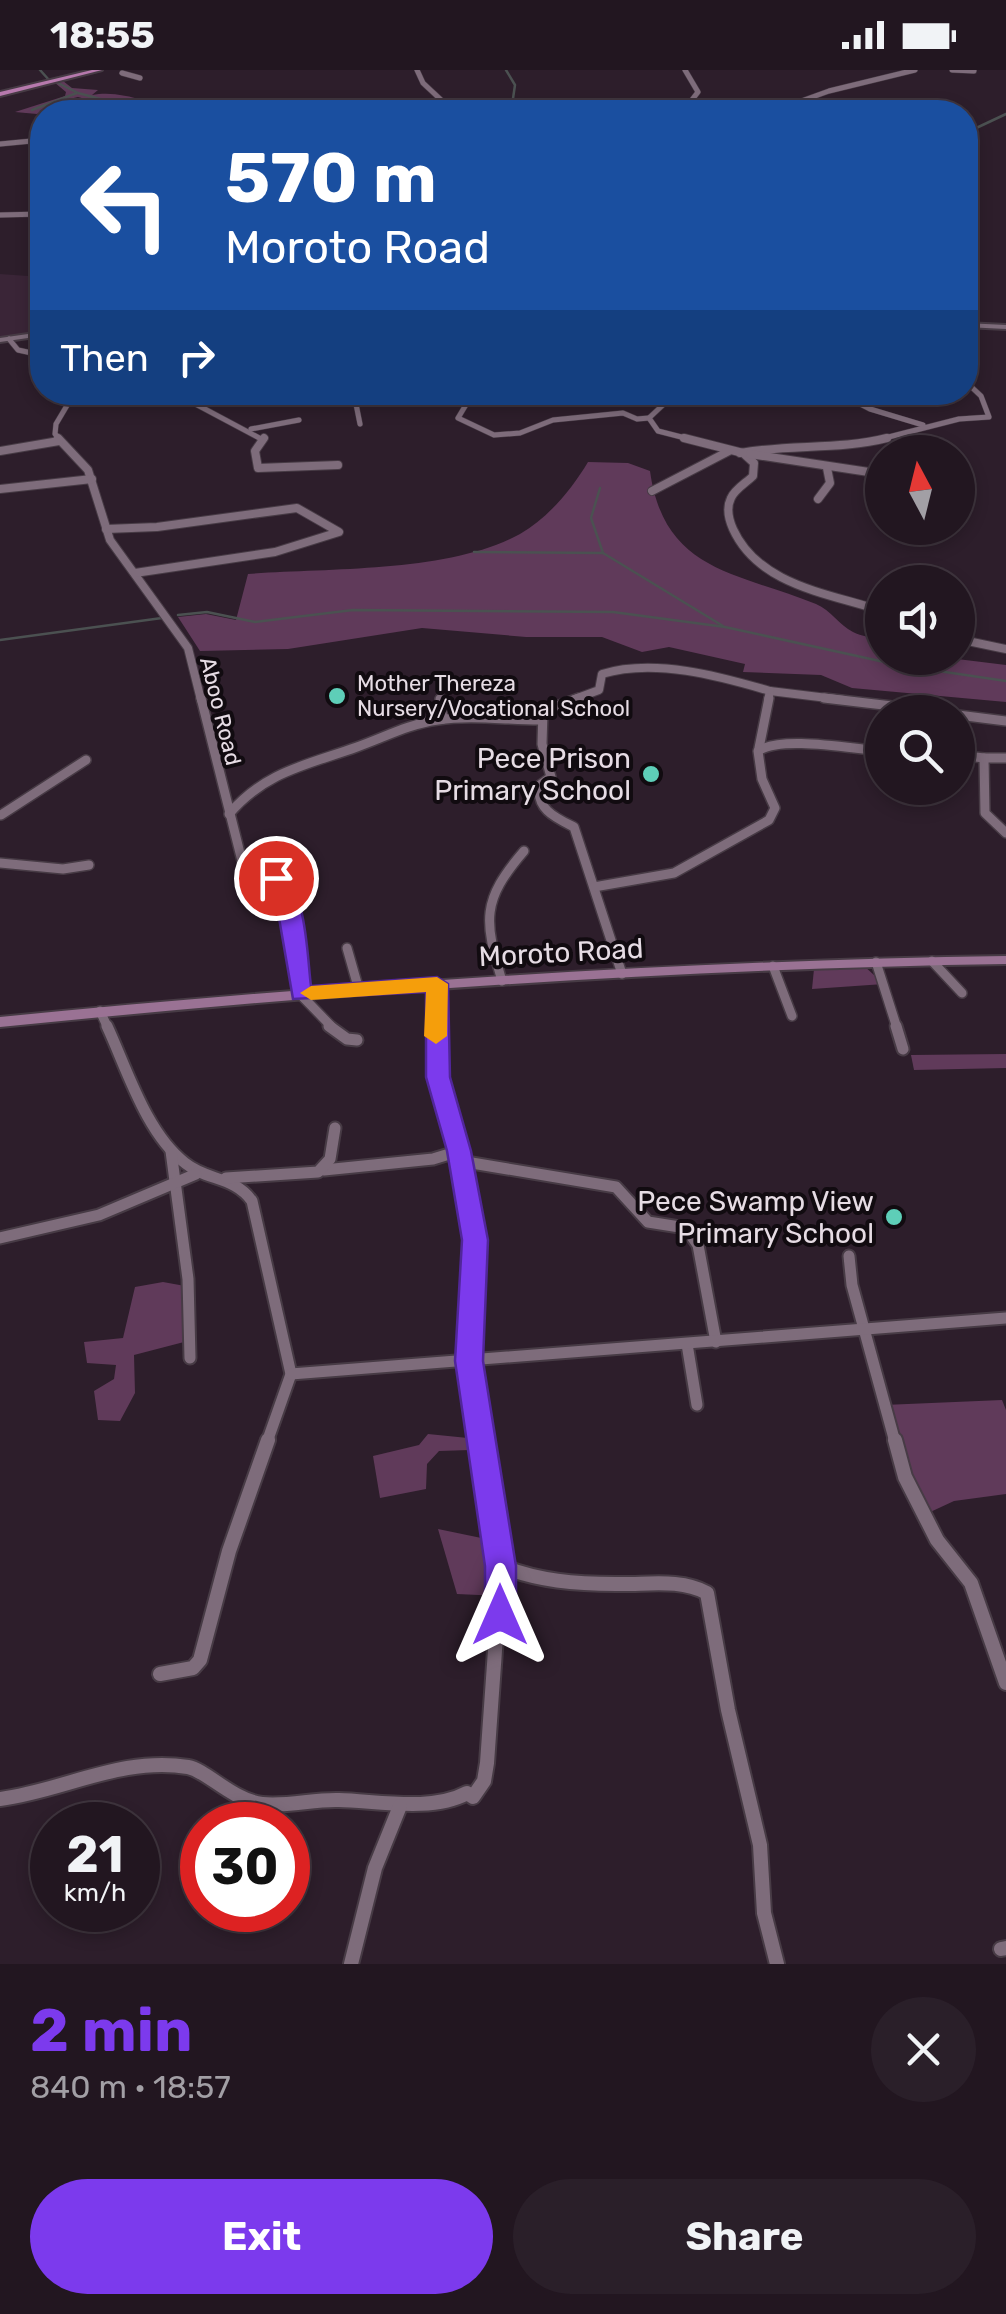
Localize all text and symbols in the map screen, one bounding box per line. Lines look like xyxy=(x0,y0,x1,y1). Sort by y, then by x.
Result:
text: 18:55 xyxy=(50,12,155,58)
text: 570 m xyxy=(225,137,437,220)
icon: left xyxy=(60,140,190,270)
text: Moroto Road xyxy=(225,221,490,274)
icon: right xyxy=(169,330,224,385)
text: Then xyxy=(60,335,149,381)
north arrow xyxy=(865,435,975,545)
map controls xyxy=(865,435,975,805)
button: sound xyxy=(865,565,975,675)
street label: Aboo Road xyxy=(194,654,247,768)
place label: Mother Thereza Nursery/Vocational School xyxy=(357,670,630,722)
marker: Mother Thereza Nursery/Vocational School xyxy=(326,685,348,707)
button: search xyxy=(865,695,975,805)
place label: Pece Prison Primary School xyxy=(434,742,631,807)
marker: Pece Prison Primary School xyxy=(640,763,662,785)
pin xyxy=(234,836,319,921)
icon: arrive xyxy=(249,851,304,906)
street label: Moroto Road xyxy=(478,932,644,973)
place label: Pece Swamp View Primary School xyxy=(637,1185,874,1250)
marker: Pece Swamp View Primary School xyxy=(883,1206,905,1228)
position arrow xyxy=(448,1563,552,1667)
speed limit sign: 30 xyxy=(180,1802,310,1932)
text: 21 xyxy=(66,1825,124,1885)
text: km/h xyxy=(64,1878,126,1907)
text: 2 min xyxy=(30,1995,192,2066)
button: close xyxy=(871,1997,976,2102)
text: 840 m · 18:57 xyxy=(30,2068,231,2106)
button: Exit xyxy=(30,2179,493,2294)
button: Share xyxy=(513,2179,976,2294)

